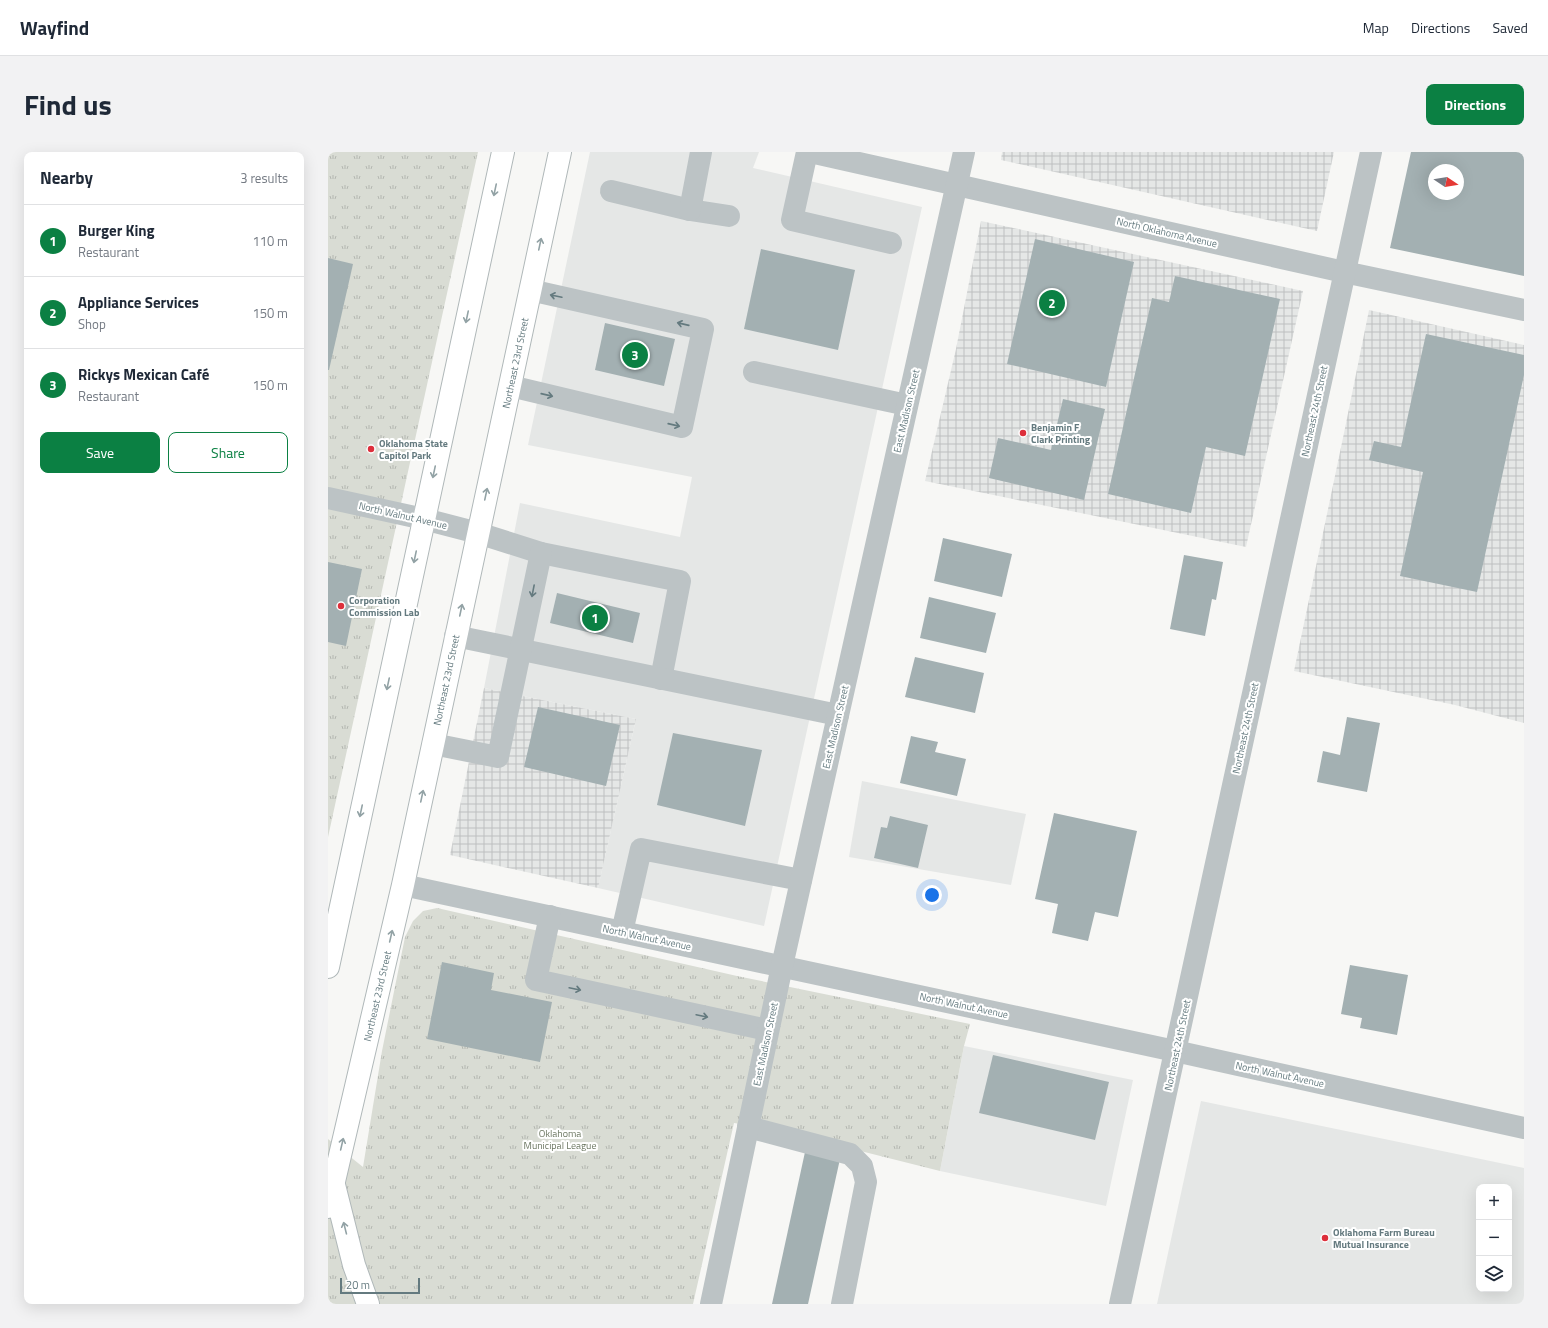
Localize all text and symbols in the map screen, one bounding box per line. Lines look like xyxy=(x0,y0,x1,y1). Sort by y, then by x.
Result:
text: Wayfind xyxy=(20,13,89,42)
text: Map xyxy=(1363,17,1389,38)
text: Directions xyxy=(1411,17,1470,38)
text: Saved xyxy=(1492,17,1528,38)
text: Find us xyxy=(24,83,112,126)
button: Directions xyxy=(1426,84,1524,125)
north arrow xyxy=(1428,164,1464,200)
text: Nearby xyxy=(40,165,93,191)
text: 3 results xyxy=(240,168,288,188)
one-way arrow xyxy=(491,183,499,196)
street label: North Oklahoma Avenue xyxy=(1115,214,1219,251)
text: Burger King xyxy=(78,219,155,242)
text: 1 xyxy=(49,231,57,251)
text: 110 m xyxy=(252,231,288,251)
one-way arrow xyxy=(537,238,545,251)
text: Restaurant xyxy=(78,242,139,262)
pin: 2 xyxy=(1039,288,1065,318)
text: Appliance Services xyxy=(78,291,199,314)
one-way arrow xyxy=(550,291,563,299)
text: 2 xyxy=(49,303,57,323)
text: 150 m xyxy=(252,303,288,323)
one-way arrow xyxy=(463,310,471,323)
text: Shop xyxy=(78,314,106,334)
street label: Northeast 23rd Street xyxy=(499,316,533,410)
one-way arrow xyxy=(677,320,690,327)
pin: 3 xyxy=(622,340,648,370)
text: Rickys Mexican Café xyxy=(78,363,209,386)
street label: Northeast 24th Street xyxy=(1298,364,1332,458)
street label: East Madison Street xyxy=(890,368,923,454)
text: 3 xyxy=(49,375,57,395)
text: 150 m xyxy=(252,375,288,395)
text: Restaurant xyxy=(78,386,139,406)
one-way arrow xyxy=(541,392,554,400)
place label: Benjamin F Clark Printing xyxy=(1031,420,1091,447)
one-way arrow xyxy=(667,422,680,430)
marker: Benjamin F Clark Printing xyxy=(1018,428,1028,438)
button: Save xyxy=(40,432,160,473)
button: Share xyxy=(168,432,288,473)
place label: Oklahoma State Capitol Park xyxy=(379,436,448,463)
marker: Oklahoma State Capitol Park xyxy=(366,444,376,454)
one-way arrow xyxy=(429,465,437,478)
one-way arrow xyxy=(482,488,490,501)
street label: North Walnut Avenue xyxy=(357,498,449,533)
one-way arrow xyxy=(411,550,419,563)
one-way arrow xyxy=(529,584,537,597)
place label: Corporation Commission Lab xyxy=(349,593,420,620)
marker: Corporation Commission Lab xyxy=(336,601,346,611)
one-way arrow xyxy=(458,603,466,616)
pin: 1 xyxy=(582,603,608,633)
street label: Northeast 23rd Street xyxy=(430,633,464,727)
one-way arrow xyxy=(384,677,392,690)
street label: Northeast 24th Street xyxy=(1229,681,1263,775)
street label: East Madison Street xyxy=(819,684,852,770)
one-way arrow xyxy=(418,789,426,802)
one-way arrow xyxy=(357,804,365,817)
your location xyxy=(922,885,942,905)
street label: North Walnut Avenue xyxy=(601,921,693,954)
one-way arrow xyxy=(388,930,396,943)
street label: Northeast 23rd Street xyxy=(360,949,395,1043)
one-way arrow xyxy=(568,985,581,993)
street label: North Walnut Avenue xyxy=(918,989,1010,1022)
street label: Northeast 24th Street xyxy=(1161,998,1195,1092)
street label: East Madison Street xyxy=(749,1000,782,1087)
one-way arrow xyxy=(695,1012,708,1020)
street label: North Walnut Avenue xyxy=(1234,1058,1326,1091)
park label: Oklahoma Municipal League xyxy=(524,1126,596,1153)
one-way arrow xyxy=(339,1138,347,1151)
map controls xyxy=(1476,1184,1512,1292)
button: + xyxy=(1476,1184,1512,1220)
button: − xyxy=(1476,1220,1512,1256)
one-way arrow xyxy=(341,1221,348,1234)
place label: Oklahoma Farm Bureau Mutual Insurance xyxy=(1333,1225,1435,1252)
marker: Oklahoma Farm Bureau Mutual Insurance xyxy=(1320,1233,1330,1243)
button: layers xyxy=(1476,1256,1512,1292)
scale bar xyxy=(340,1276,420,1295)
text: 20 m xyxy=(346,1277,370,1293)

